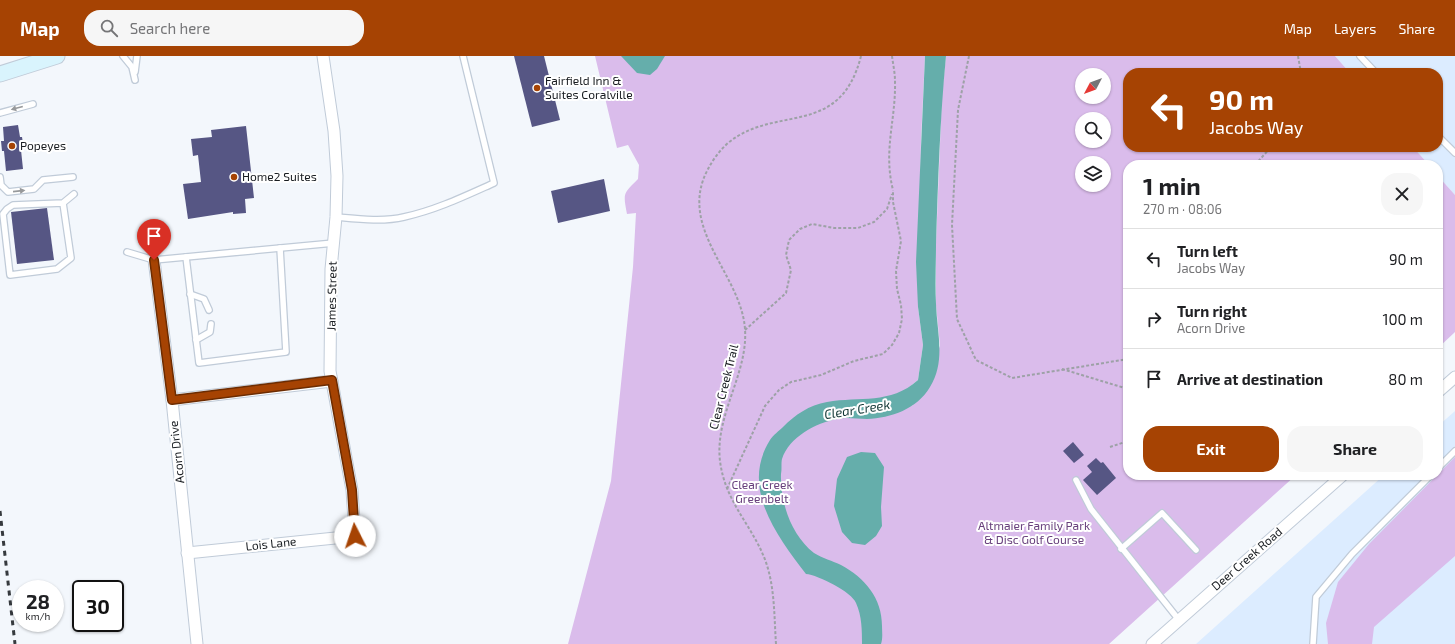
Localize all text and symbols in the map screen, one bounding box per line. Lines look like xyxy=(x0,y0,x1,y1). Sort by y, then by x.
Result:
search box xyxy=(84,10,364,46)
text: Map xyxy=(20,17,60,40)
icon: search xyxy=(98,17,120,39)
text: Search here xyxy=(130,19,210,37)
text: Map xyxy=(1284,20,1312,37)
text: Layers xyxy=(1334,20,1376,37)
text: Share xyxy=(1398,20,1435,37)
north arrow xyxy=(1075,68,1111,104)
map controls xyxy=(1075,68,1111,192)
place label: Fairfield Inn & Suites Coralville xyxy=(545,73,633,101)
text: 90 m xyxy=(1209,82,1274,116)
marker: Fairfield Inn & Suites Coralville xyxy=(532,83,542,93)
icon: left xyxy=(1143,84,1195,136)
one-way arrow xyxy=(10,106,23,112)
button: search xyxy=(1075,112,1111,148)
text: Jacobs Way xyxy=(1209,116,1303,138)
place label: Popeyes xyxy=(20,138,66,152)
marker: Popeyes xyxy=(7,141,17,151)
button: layers xyxy=(1075,156,1111,192)
place label: Home2 Suites xyxy=(242,169,317,183)
text: 1 min xyxy=(1143,171,1201,200)
marker: Home2 Suites xyxy=(229,172,239,182)
button: close xyxy=(1381,173,1423,215)
one-way arrow xyxy=(12,187,25,194)
text: 270 m · 08:06 xyxy=(1143,201,1222,217)
pin xyxy=(137,219,171,260)
icon: arrive xyxy=(143,225,165,247)
text: Turn left xyxy=(1177,242,1238,260)
icon: left xyxy=(1143,248,1165,270)
text: 90 m xyxy=(1389,250,1423,268)
text: Jacobs Way xyxy=(1177,260,1245,276)
street label: James Street xyxy=(323,261,339,331)
text: Turn right xyxy=(1177,302,1247,320)
icon: right xyxy=(1143,308,1165,330)
text: 100 m xyxy=(1382,310,1423,328)
text: Acorn Drive xyxy=(1177,320,1245,336)
street label: Clear Creek Trail xyxy=(706,342,740,431)
icon: arrive xyxy=(1143,368,1165,390)
text: Arrive at destination xyxy=(1177,370,1323,388)
text: 80 m xyxy=(1388,370,1423,388)
water label: Clear Creek xyxy=(823,396,891,422)
street label: Acorn Drive xyxy=(166,420,186,484)
button: Exit xyxy=(1143,426,1279,472)
button: Share xyxy=(1287,426,1423,472)
park label: Clear Creek Greenbelt xyxy=(731,477,793,505)
position arrow xyxy=(334,515,376,557)
park label: Altmaier Family Park & Disc Golf Course xyxy=(978,518,1090,546)
street label: Deer Creek Road xyxy=(1208,524,1284,593)
street label: Lois Lane xyxy=(245,533,297,553)
speed limit sign: 30 xyxy=(72,580,124,632)
text: 28 xyxy=(26,589,50,613)
text: km/h xyxy=(26,610,50,622)

